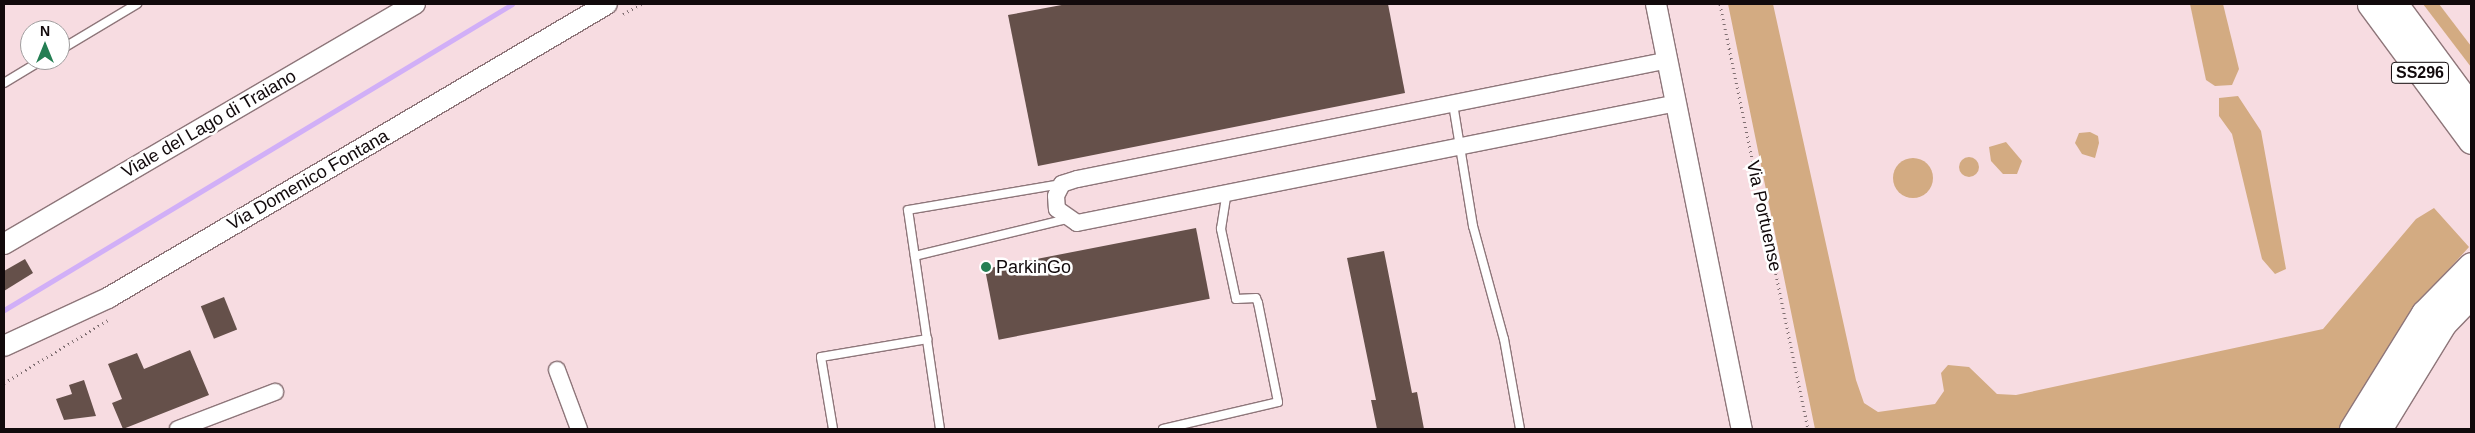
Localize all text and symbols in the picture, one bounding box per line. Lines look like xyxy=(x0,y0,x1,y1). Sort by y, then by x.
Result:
north arrow xyxy=(20,20,70,70)
text: N xyxy=(40,23,50,39)
road number: SS296 xyxy=(2390,59,2450,86)
street label: Viale del Lago di Traiano xyxy=(118,65,300,183)
street label: Via Domenico Fontana xyxy=(223,125,393,235)
street label: Via Portuense xyxy=(1742,159,1786,273)
place label: ParkinGo xyxy=(996,256,1071,278)
marker: ParkinGo xyxy=(980,261,992,273)

